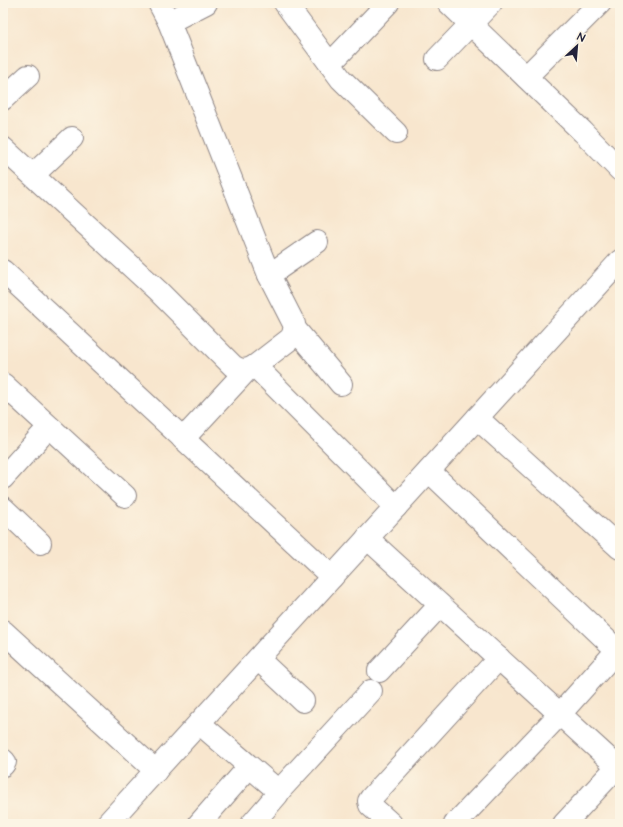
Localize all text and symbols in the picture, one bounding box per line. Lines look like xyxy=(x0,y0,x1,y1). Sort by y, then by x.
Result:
north arrow xyxy=(557,26,597,66)
text: N xyxy=(575,29,588,46)

